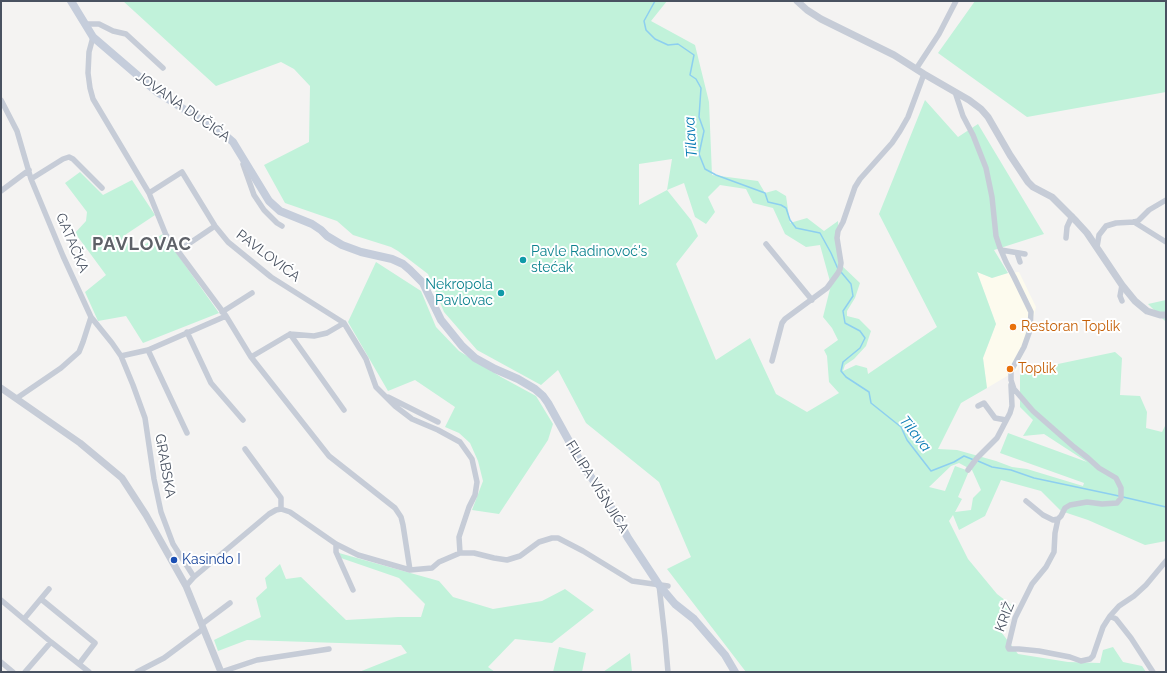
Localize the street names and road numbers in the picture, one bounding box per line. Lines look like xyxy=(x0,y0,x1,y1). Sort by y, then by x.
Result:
street label: JOVANA DUČIĆA xyxy=(133,68,233,146)
street label: GATAČKA xyxy=(52,211,92,275)
street label: PAVLOVIĆA xyxy=(233,226,303,286)
street label: GRABSKA xyxy=(151,433,179,499)
street label: FILIPA VIŠNJIĆA xyxy=(562,438,632,536)
street label: KRIŽ xyxy=(992,600,1018,634)

